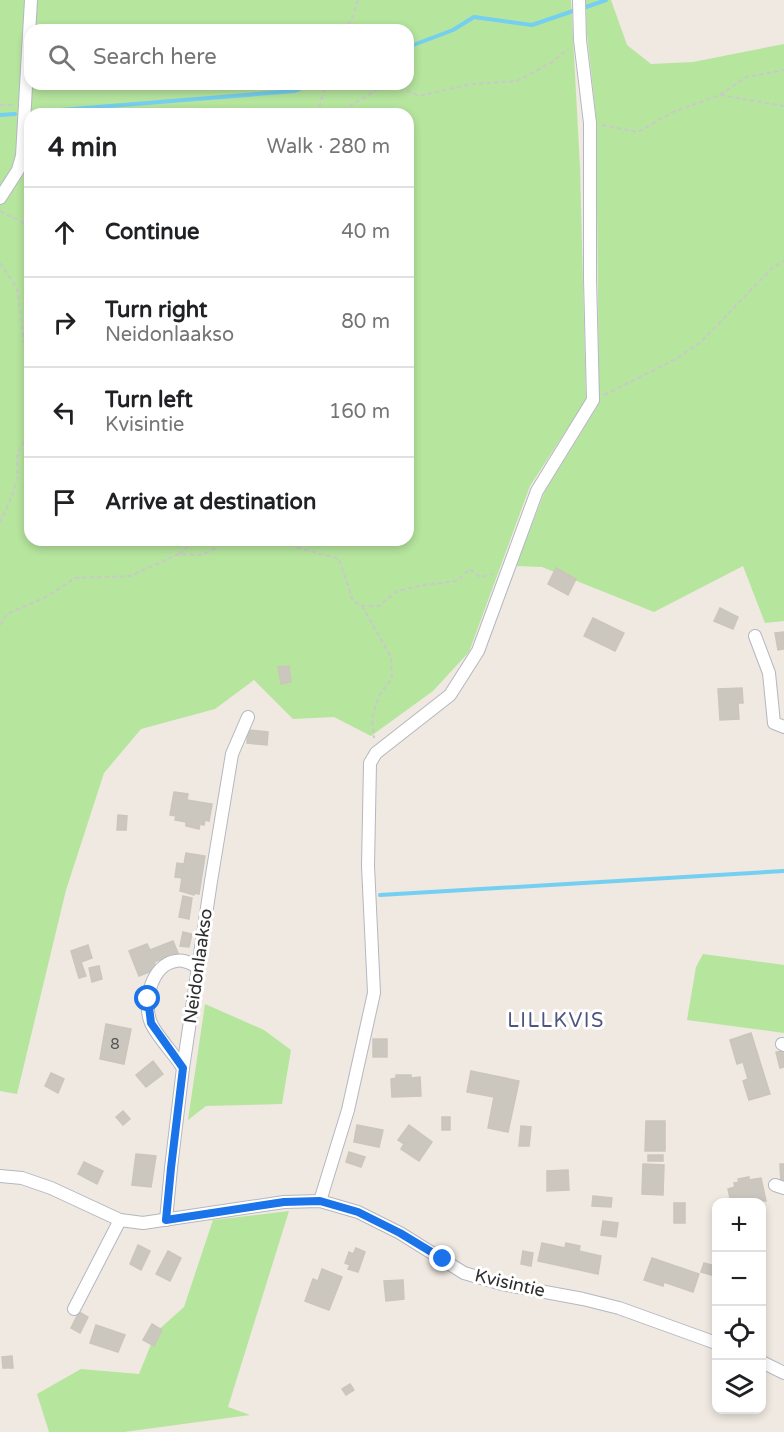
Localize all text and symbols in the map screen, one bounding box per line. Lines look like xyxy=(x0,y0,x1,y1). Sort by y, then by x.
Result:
search box xyxy=(24,24,414,90)
icon: search xyxy=(45,41,78,74)
text: Search here xyxy=(93,44,217,70)
text: 4 min xyxy=(48,132,117,163)
text: Walk · 280 m xyxy=(267,135,390,159)
icon: ahead xyxy=(48,216,81,249)
text: Continue xyxy=(105,219,200,245)
text: 40 m xyxy=(341,220,390,244)
text: Turn right xyxy=(105,297,207,323)
icon: right xyxy=(48,306,81,339)
text: 80 m xyxy=(341,310,390,334)
text: Neidonlaakso xyxy=(105,323,234,347)
text: Turn left xyxy=(105,387,193,413)
icon: left xyxy=(48,396,81,429)
text: 160 m xyxy=(329,400,390,424)
text: Kvisintie xyxy=(105,413,184,437)
icon: arrive xyxy=(48,486,81,519)
text: Arrive at destination xyxy=(105,489,316,515)
street label: Neidonlaakso xyxy=(179,907,217,1025)
route start xyxy=(134,985,160,1011)
district label: LILLKVIS xyxy=(507,1009,605,1033)
house number: 8 xyxy=(110,1035,120,1053)
map controls xyxy=(712,1198,766,1414)
button: + xyxy=(712,1198,766,1252)
route end xyxy=(429,1245,455,1271)
button: − xyxy=(712,1252,766,1306)
street label: Kvisintie xyxy=(473,1264,547,1302)
button: locate xyxy=(712,1306,766,1360)
button: layers xyxy=(712,1360,766,1414)

